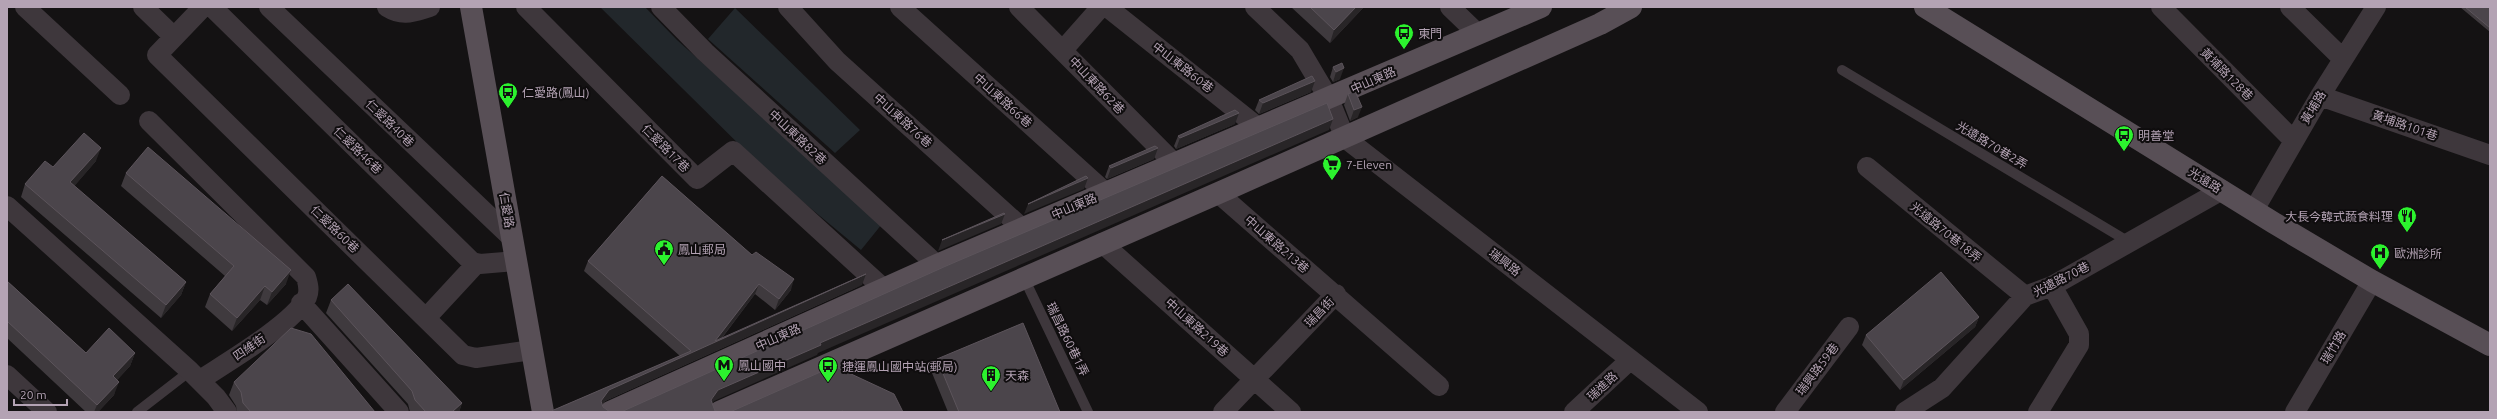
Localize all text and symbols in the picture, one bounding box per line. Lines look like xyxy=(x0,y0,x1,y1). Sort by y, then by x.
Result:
bus stop icon: 東門 xyxy=(1393,22,1415,50)
place label: 東門 xyxy=(1418,27,1442,40)
street label: 中山東路60巷 xyxy=(1150,39,1216,95)
street label: 黃埔路128巷 xyxy=(2198,45,2256,103)
street label: 中山東路62巷 xyxy=(1067,54,1127,116)
street label: 中山東路 xyxy=(1348,64,1398,96)
street label: 中山東路66巷 xyxy=(971,71,1035,129)
bus stop icon: 仁愛路(鳳山) xyxy=(497,81,519,109)
place label: 仁愛路(鳳山) xyxy=(522,86,590,100)
street label: 黃埔路 xyxy=(2298,88,2328,126)
street label: 中山東路76巷 xyxy=(871,91,935,149)
street label: 仁愛路40巷 xyxy=(363,97,417,149)
street label: 中山東路82巷 xyxy=(767,107,829,167)
street label: 黃埔路101巷 xyxy=(2371,108,2439,142)
street label: 光遠路70巷2弄 xyxy=(1954,119,2030,171)
street label: 仁愛路17巷 xyxy=(640,122,692,174)
street label: 仁愛路46巷 xyxy=(331,124,385,176)
bus stop icon: 明善堂 xyxy=(2113,124,2135,152)
place label: 明善堂 xyxy=(2138,129,2174,142)
supermarket icon: 7-Eleven xyxy=(1321,153,1343,181)
place label: 7-Eleven xyxy=(1346,158,1392,171)
street label: 光遠路 xyxy=(2186,165,2224,195)
street label: 仁愛路 xyxy=(497,191,517,229)
street label: 中山東路 xyxy=(1049,191,1099,221)
street label: 光遠路70巷18弄 xyxy=(1908,200,1984,264)
street label: 仁愛路60巷 xyxy=(308,203,362,255)
restaurant icon: 大長今韓式蔬食料理 xyxy=(2396,205,2418,233)
place label: 大長今韓式蔬食料理 xyxy=(2285,210,2393,223)
street label: 中山東路213巷 xyxy=(1242,213,1312,275)
public building icon: 鳳山郵局 xyxy=(653,238,675,266)
hospital icon: 歐洲診所 xyxy=(2369,242,2391,270)
place label: 鳳山郵局 xyxy=(678,243,726,256)
street label: 瑞興路 xyxy=(1487,246,1523,278)
place label: 歐洲診所 xyxy=(2394,247,2442,260)
street label: 光遠路70巷 xyxy=(2031,259,2091,299)
street label: 中山東路219巷 xyxy=(1163,295,1231,359)
street label: 瑞昌街 xyxy=(1302,295,1336,329)
street label: 瑞昌路60巷1弄 xyxy=(1045,300,1091,378)
street label: 中山東路 xyxy=(753,321,803,353)
street label: 瑞竹路 xyxy=(2318,328,2348,366)
street label: 四維街 xyxy=(231,331,267,363)
street label: 瑞興路59巷 xyxy=(1793,341,1841,397)
metro station icon: 鳳山國中 xyxy=(713,354,735,382)
bus stop icon: 捷運鳳山國中站(郵局) xyxy=(817,355,839,383)
place label: 鳳山國中 xyxy=(738,359,786,372)
place label: 捷運鳳山國中站(郵局) xyxy=(842,360,958,374)
building icon: 天森 xyxy=(980,364,1002,392)
place label: 天森 xyxy=(1005,369,1029,382)
street label: 瑞進路 xyxy=(1584,369,1620,403)
scale bar xyxy=(14,381,67,407)
text: 20 m xyxy=(20,388,47,401)

